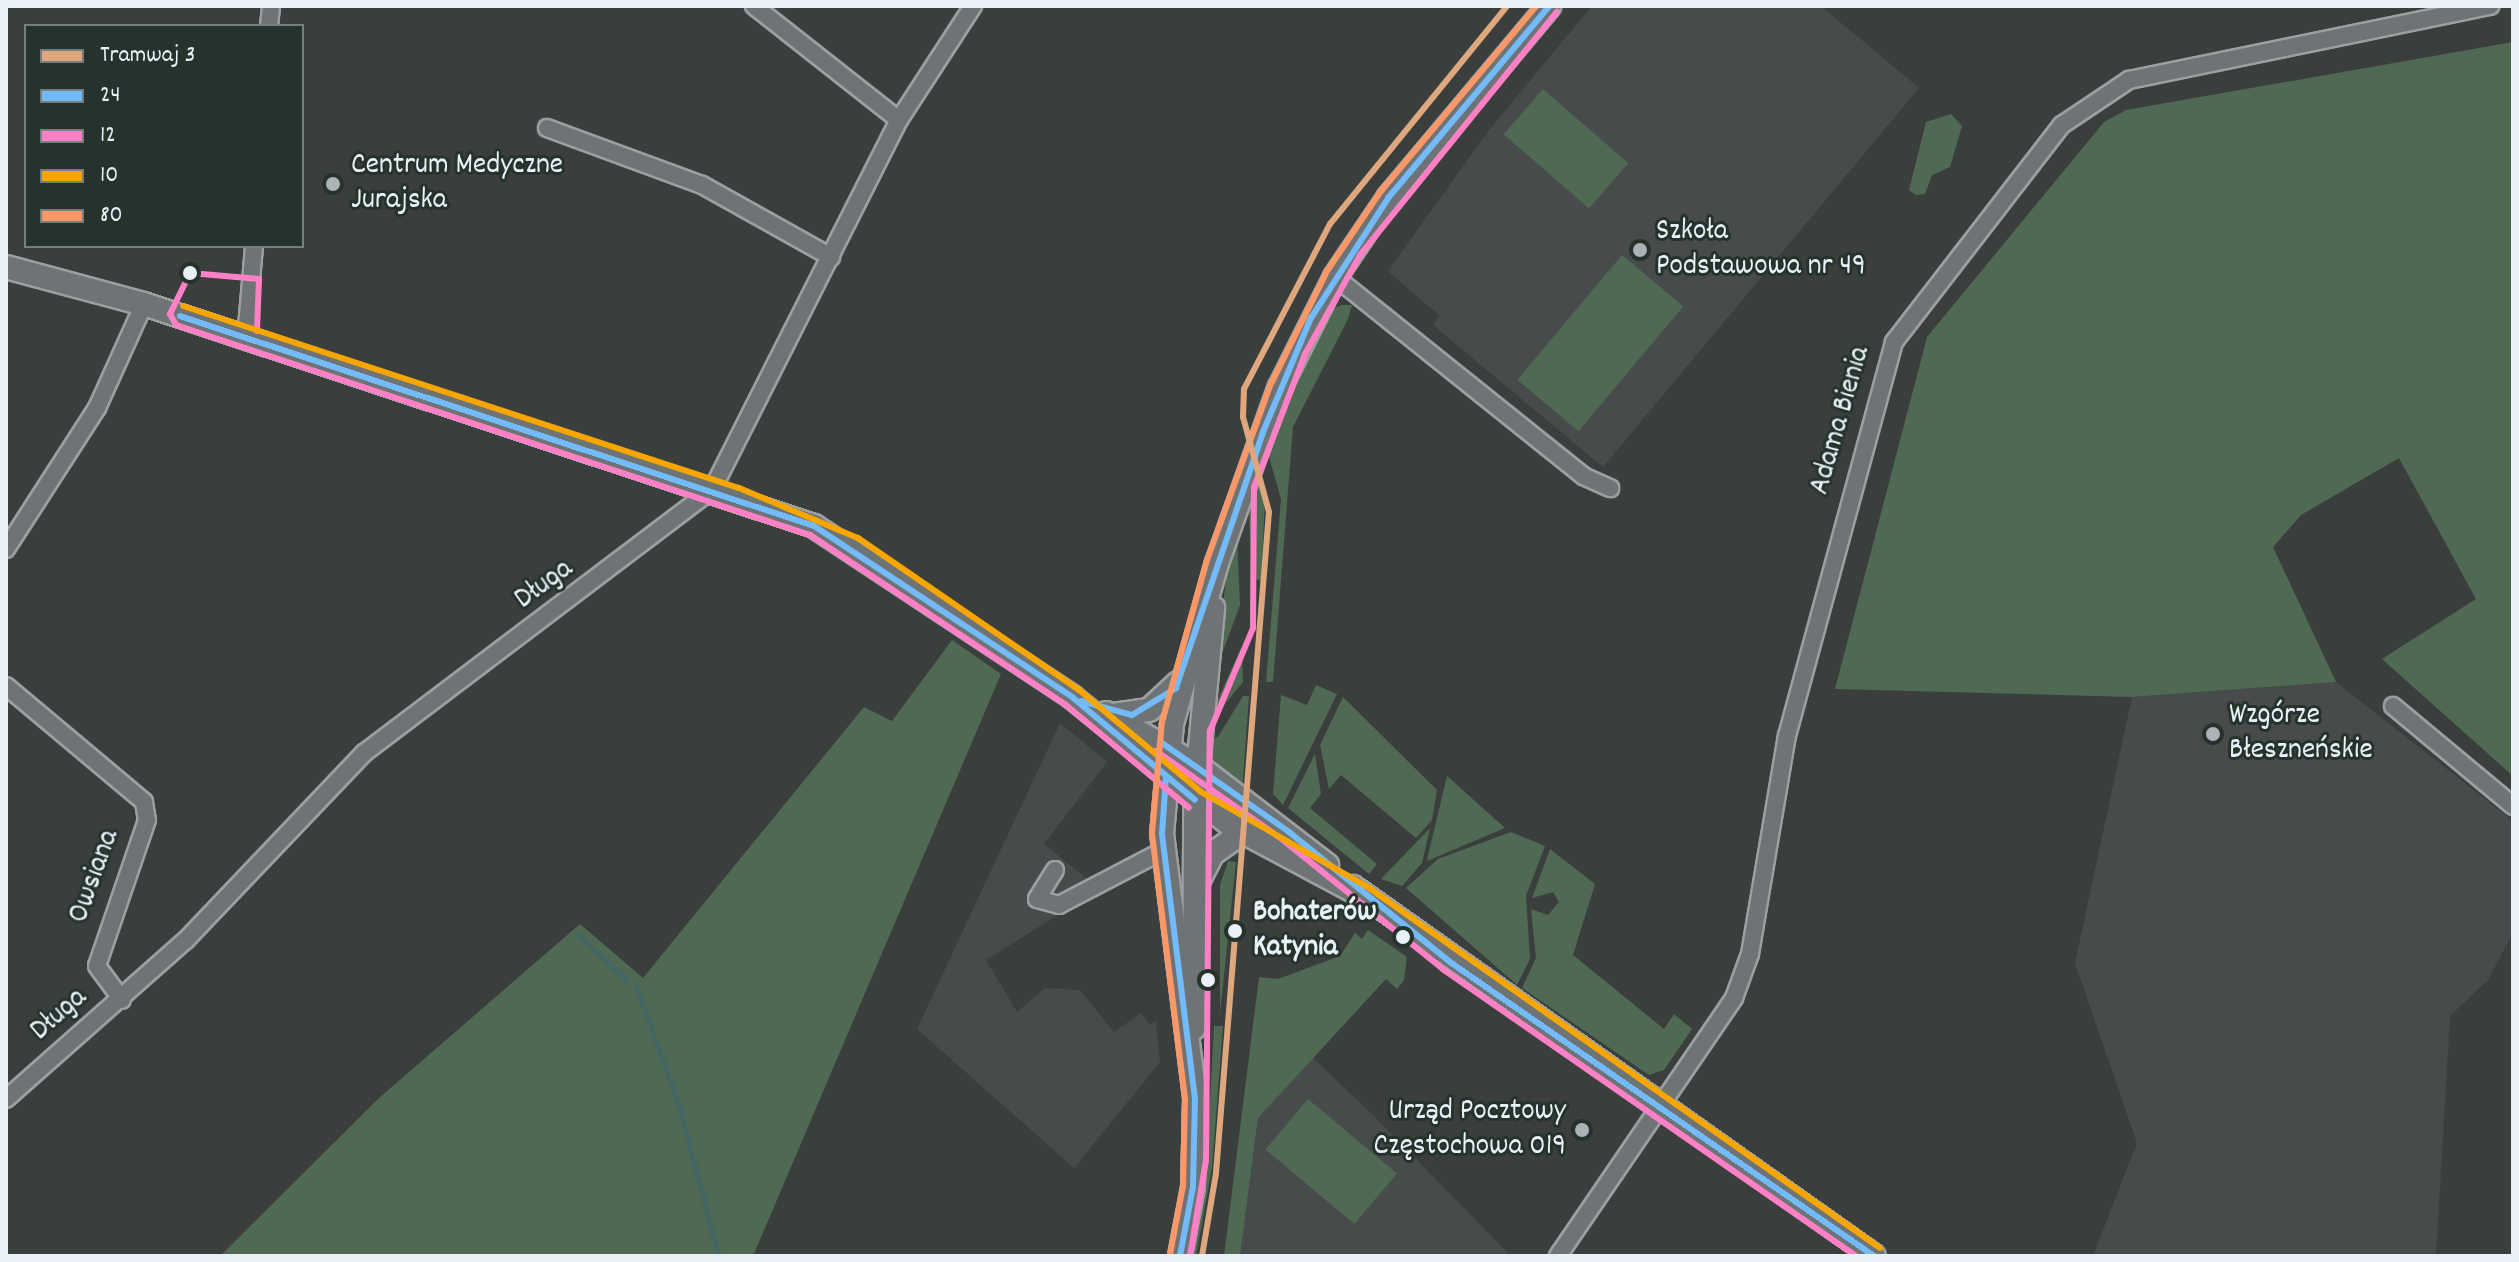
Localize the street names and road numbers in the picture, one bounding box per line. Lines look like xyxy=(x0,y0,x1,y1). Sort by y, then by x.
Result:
street label: Adama Bienia xyxy=(1804,343,1880,499)
street label: Długa xyxy=(509,553,581,619)
street label: Owsiana xyxy=(63,825,129,929)
street label: Długa xyxy=(24,982,96,1050)

